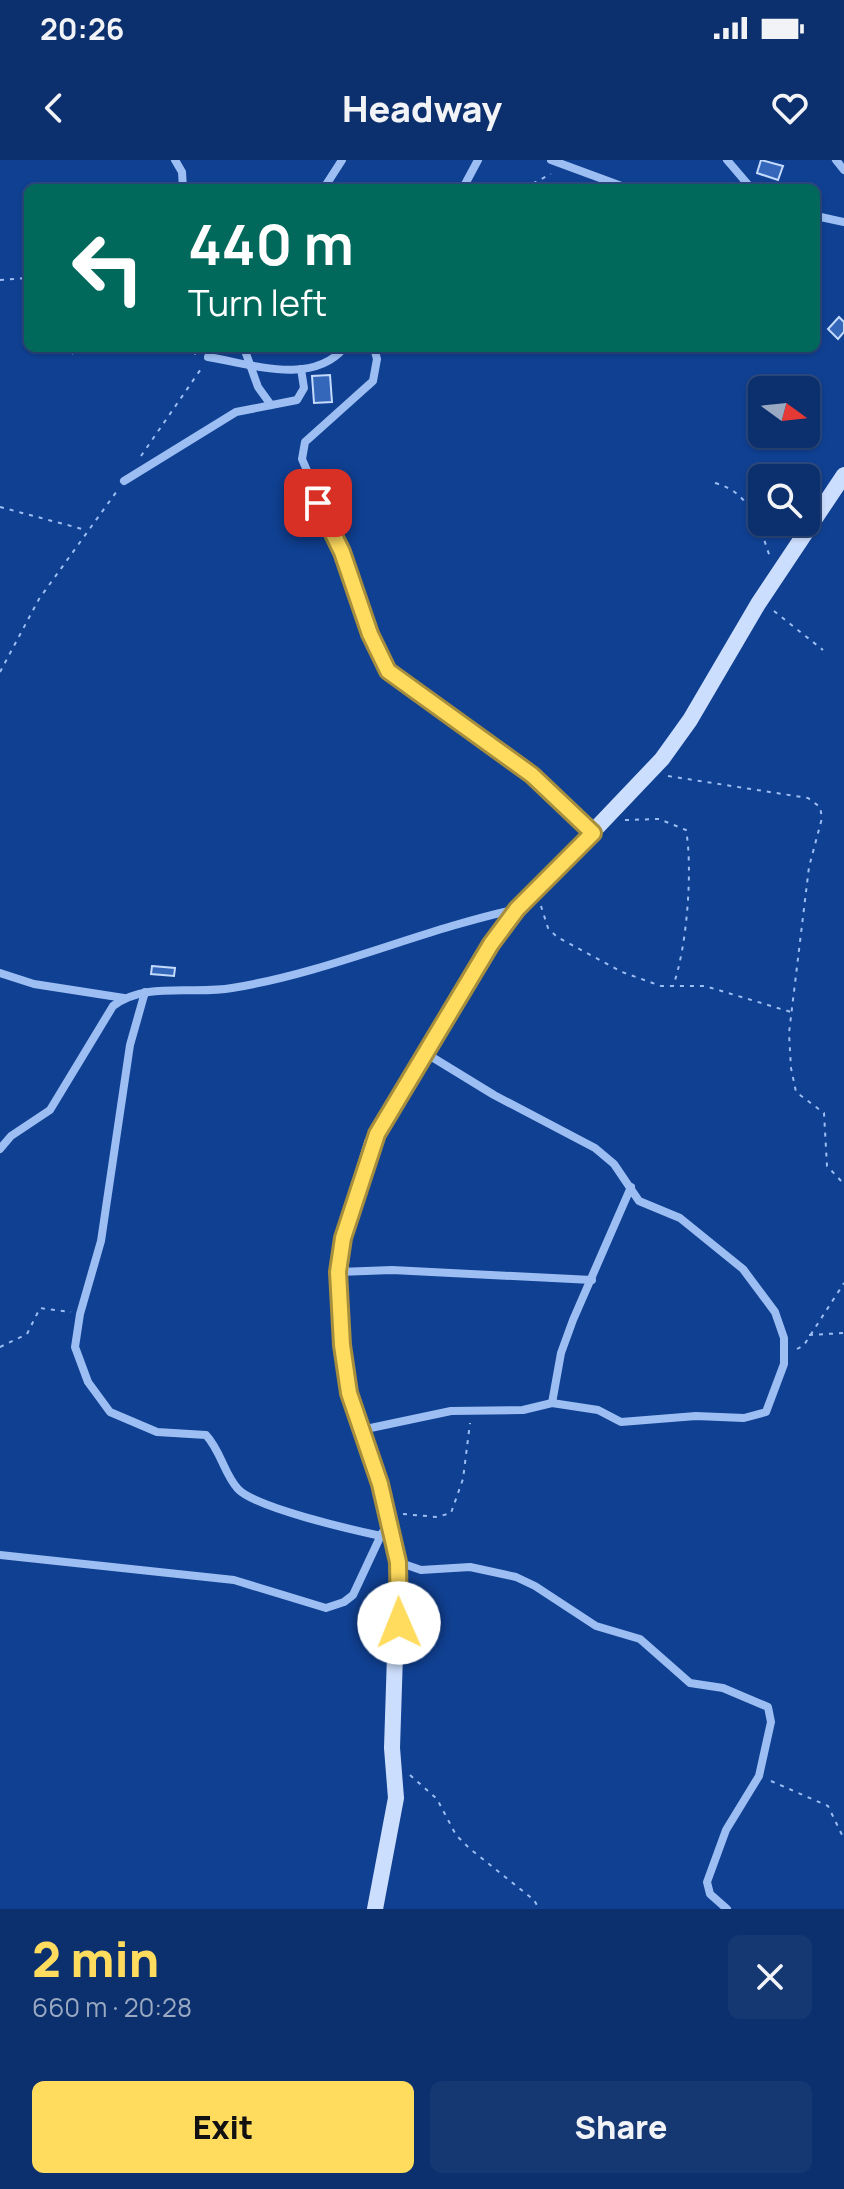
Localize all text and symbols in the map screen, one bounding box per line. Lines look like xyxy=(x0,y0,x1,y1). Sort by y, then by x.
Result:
text: 20:26 xyxy=(40,8,124,49)
text: Headway xyxy=(342,84,502,133)
icon: back xyxy=(32,86,76,130)
icon: heart xyxy=(768,86,812,130)
text: 440 m xyxy=(188,205,354,282)
icon: left xyxy=(56,216,160,320)
text: Turn left xyxy=(188,278,327,327)
north arrow xyxy=(748,376,820,448)
map controls xyxy=(748,376,820,536)
button: search xyxy=(748,464,820,536)
pin xyxy=(284,469,352,537)
icon: arrive xyxy=(296,481,340,525)
position arrow xyxy=(357,1581,441,1665)
text: 2 min xyxy=(32,1926,159,1991)
button: close xyxy=(728,1935,812,2019)
text: 660 m · 20:28 xyxy=(32,1989,192,2025)
button: Exit xyxy=(32,2081,414,2173)
button: Share xyxy=(430,2081,812,2173)

